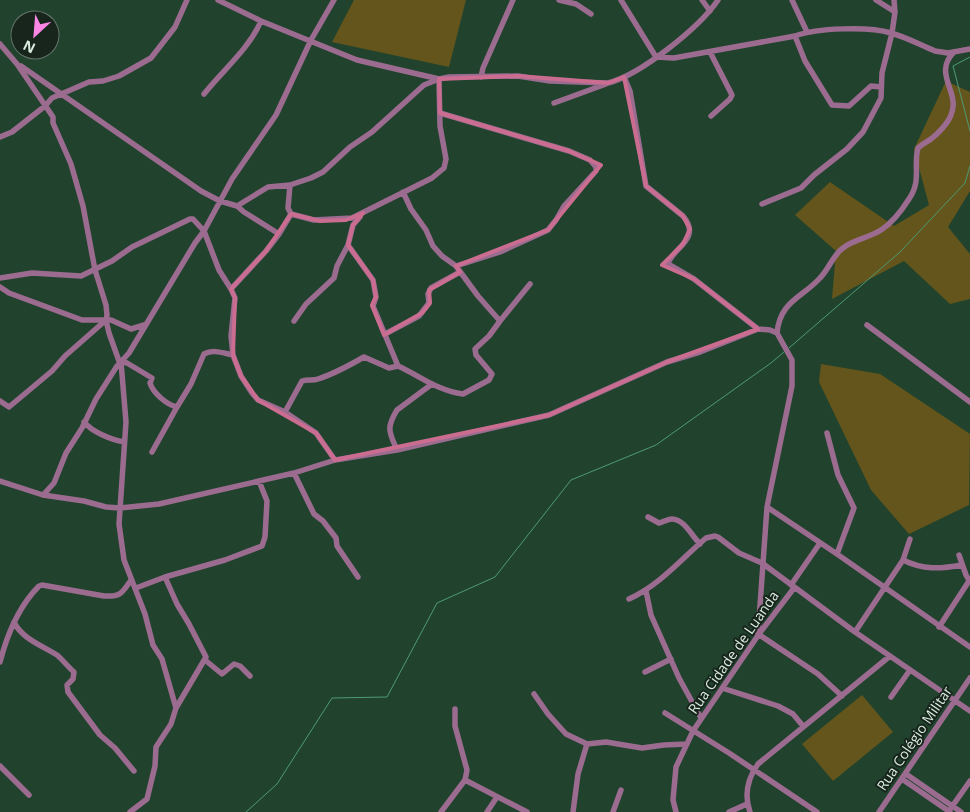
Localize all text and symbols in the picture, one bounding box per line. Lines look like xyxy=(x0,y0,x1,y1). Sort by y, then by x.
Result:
north arrow xyxy=(10,10,60,60)
text: N xyxy=(20,36,38,58)
street label: Rua Cidade de Luanda xyxy=(683,587,783,717)
street label: Rua Colégio Militar xyxy=(872,682,956,794)

